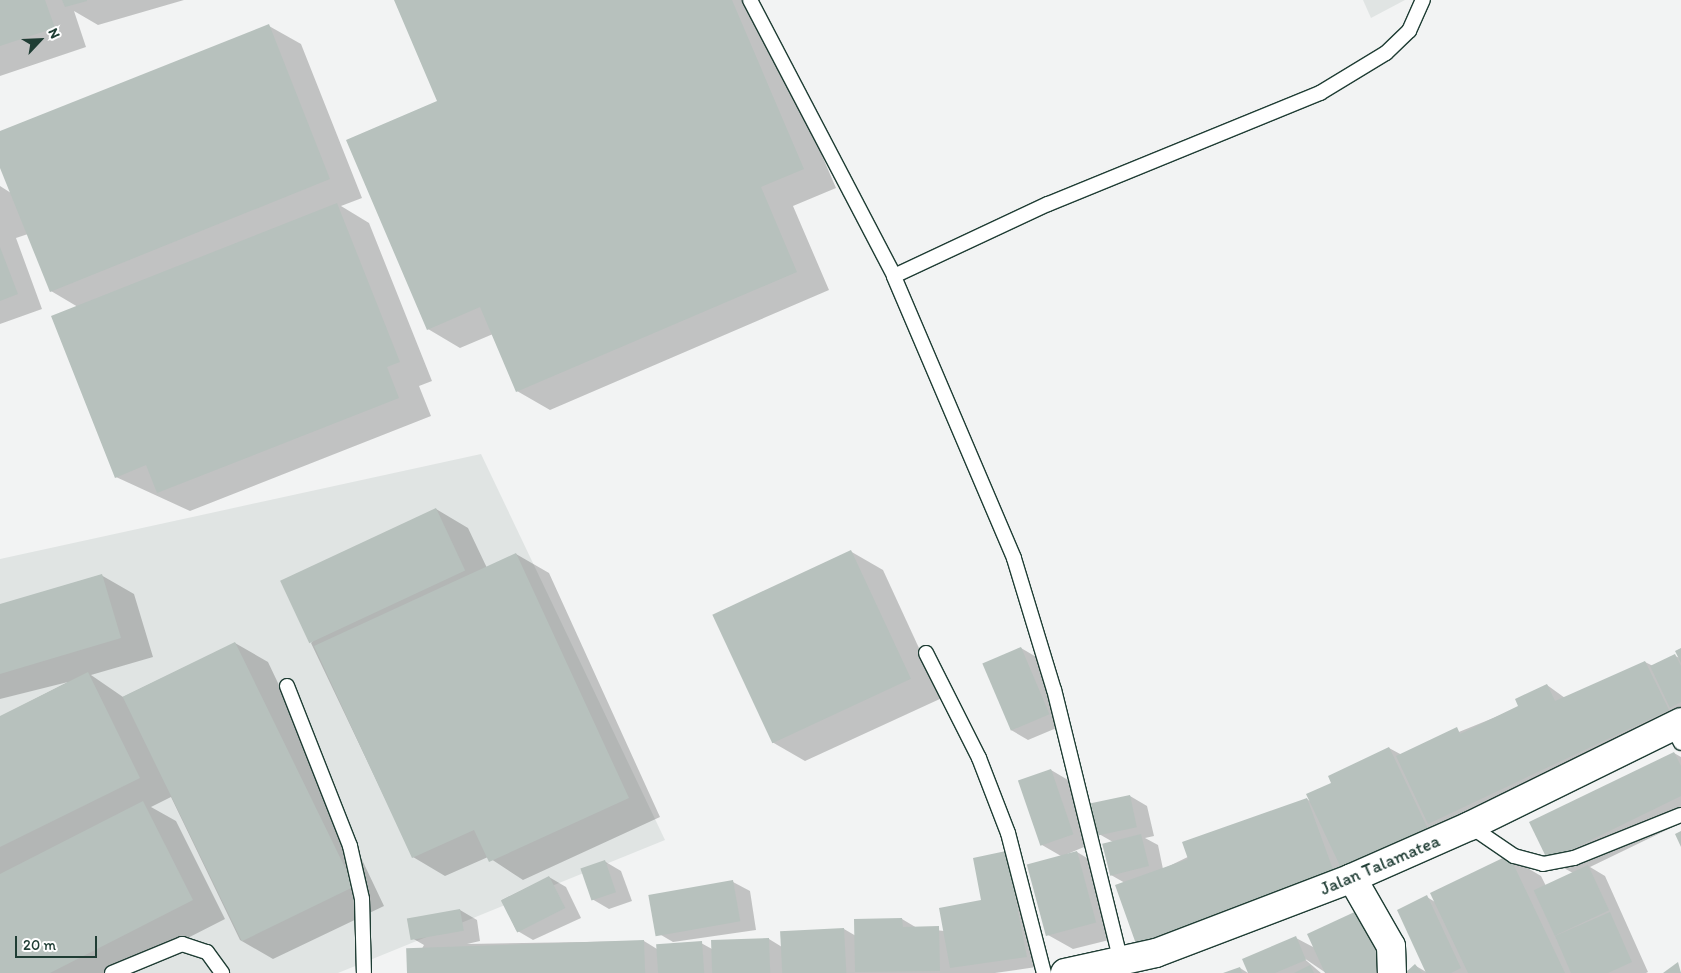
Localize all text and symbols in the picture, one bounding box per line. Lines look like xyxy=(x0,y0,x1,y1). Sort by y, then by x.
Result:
north arrow xyxy=(15,15,65,65)
text: N xyxy=(44,26,64,41)
street label: Jalan Talamatea xyxy=(1318,831,1442,899)
scale bar xyxy=(18,926,100,958)
text: 20 m xyxy=(23,936,56,954)

